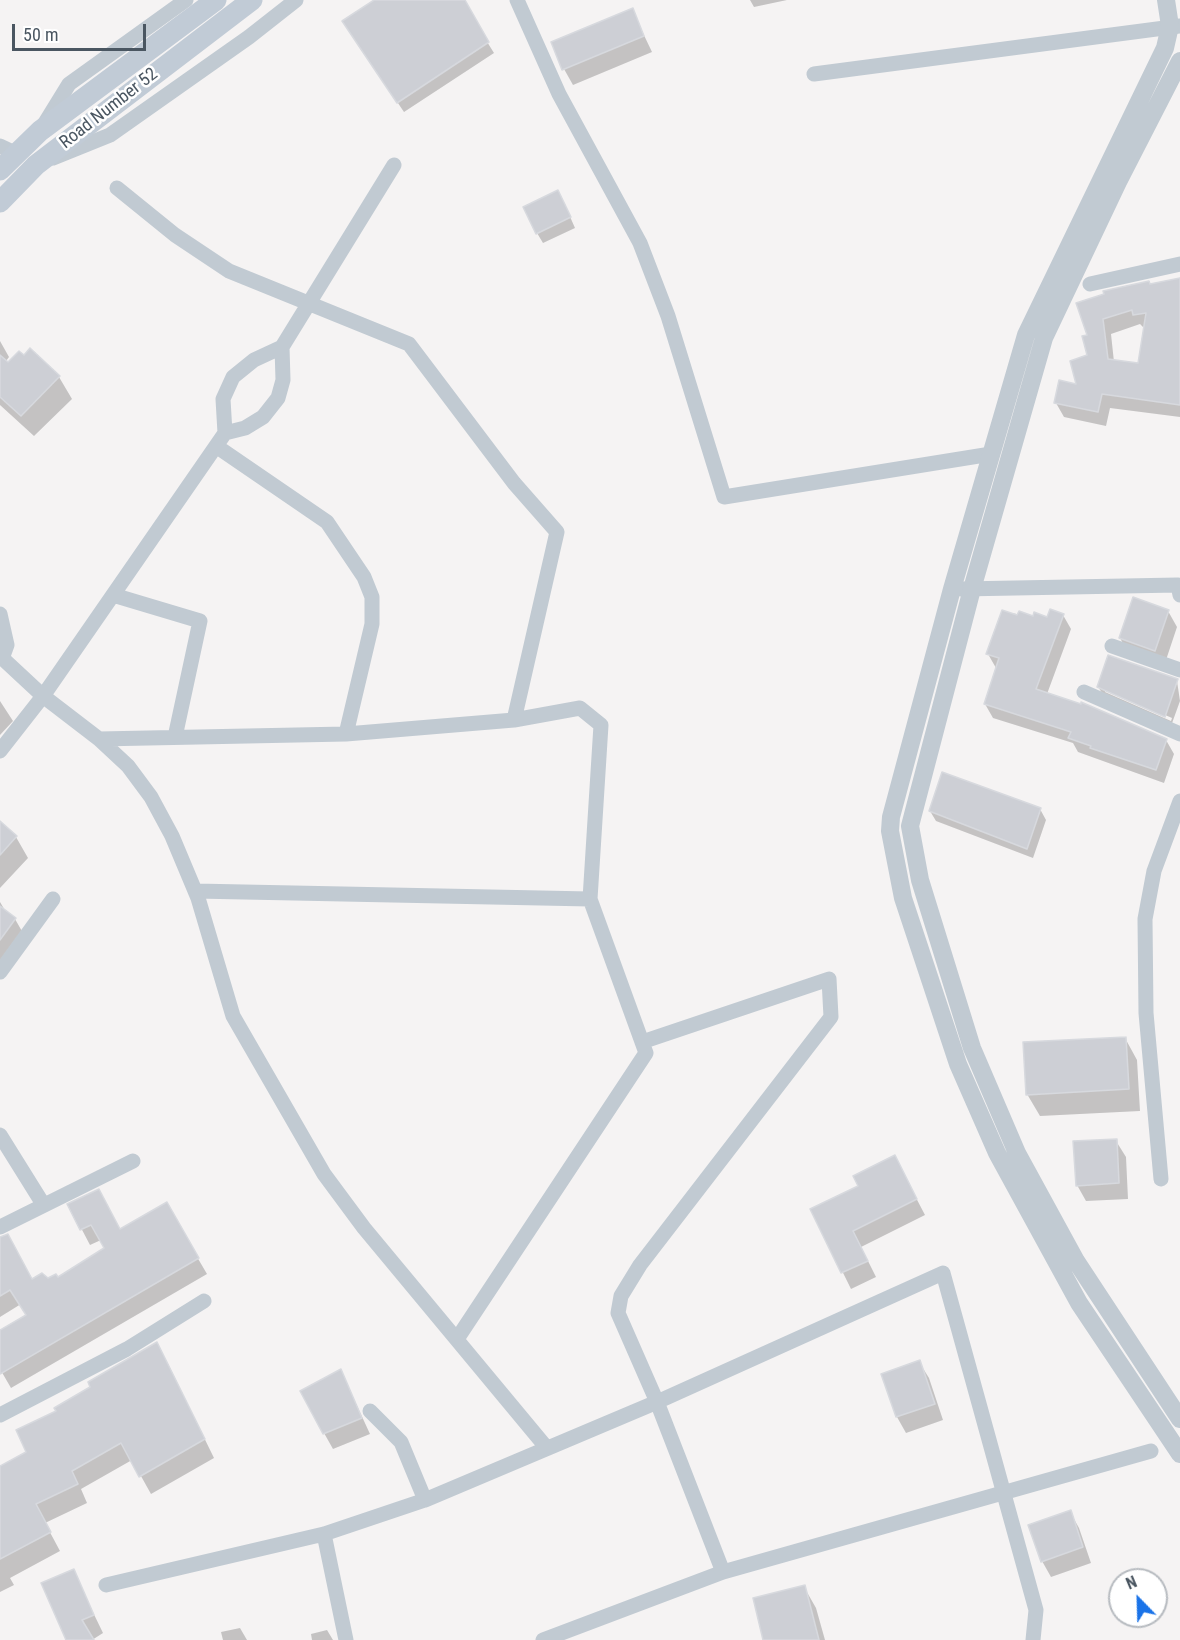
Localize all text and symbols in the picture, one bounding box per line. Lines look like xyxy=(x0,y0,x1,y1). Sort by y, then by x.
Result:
scale bar xyxy=(15,12,148,50)
text: 50 m xyxy=(23,24,58,45)
street label: Road Number 52 xyxy=(56,64,162,154)
north arrow xyxy=(1108,1568,1168,1628)
text: N xyxy=(1123,1572,1140,1593)

